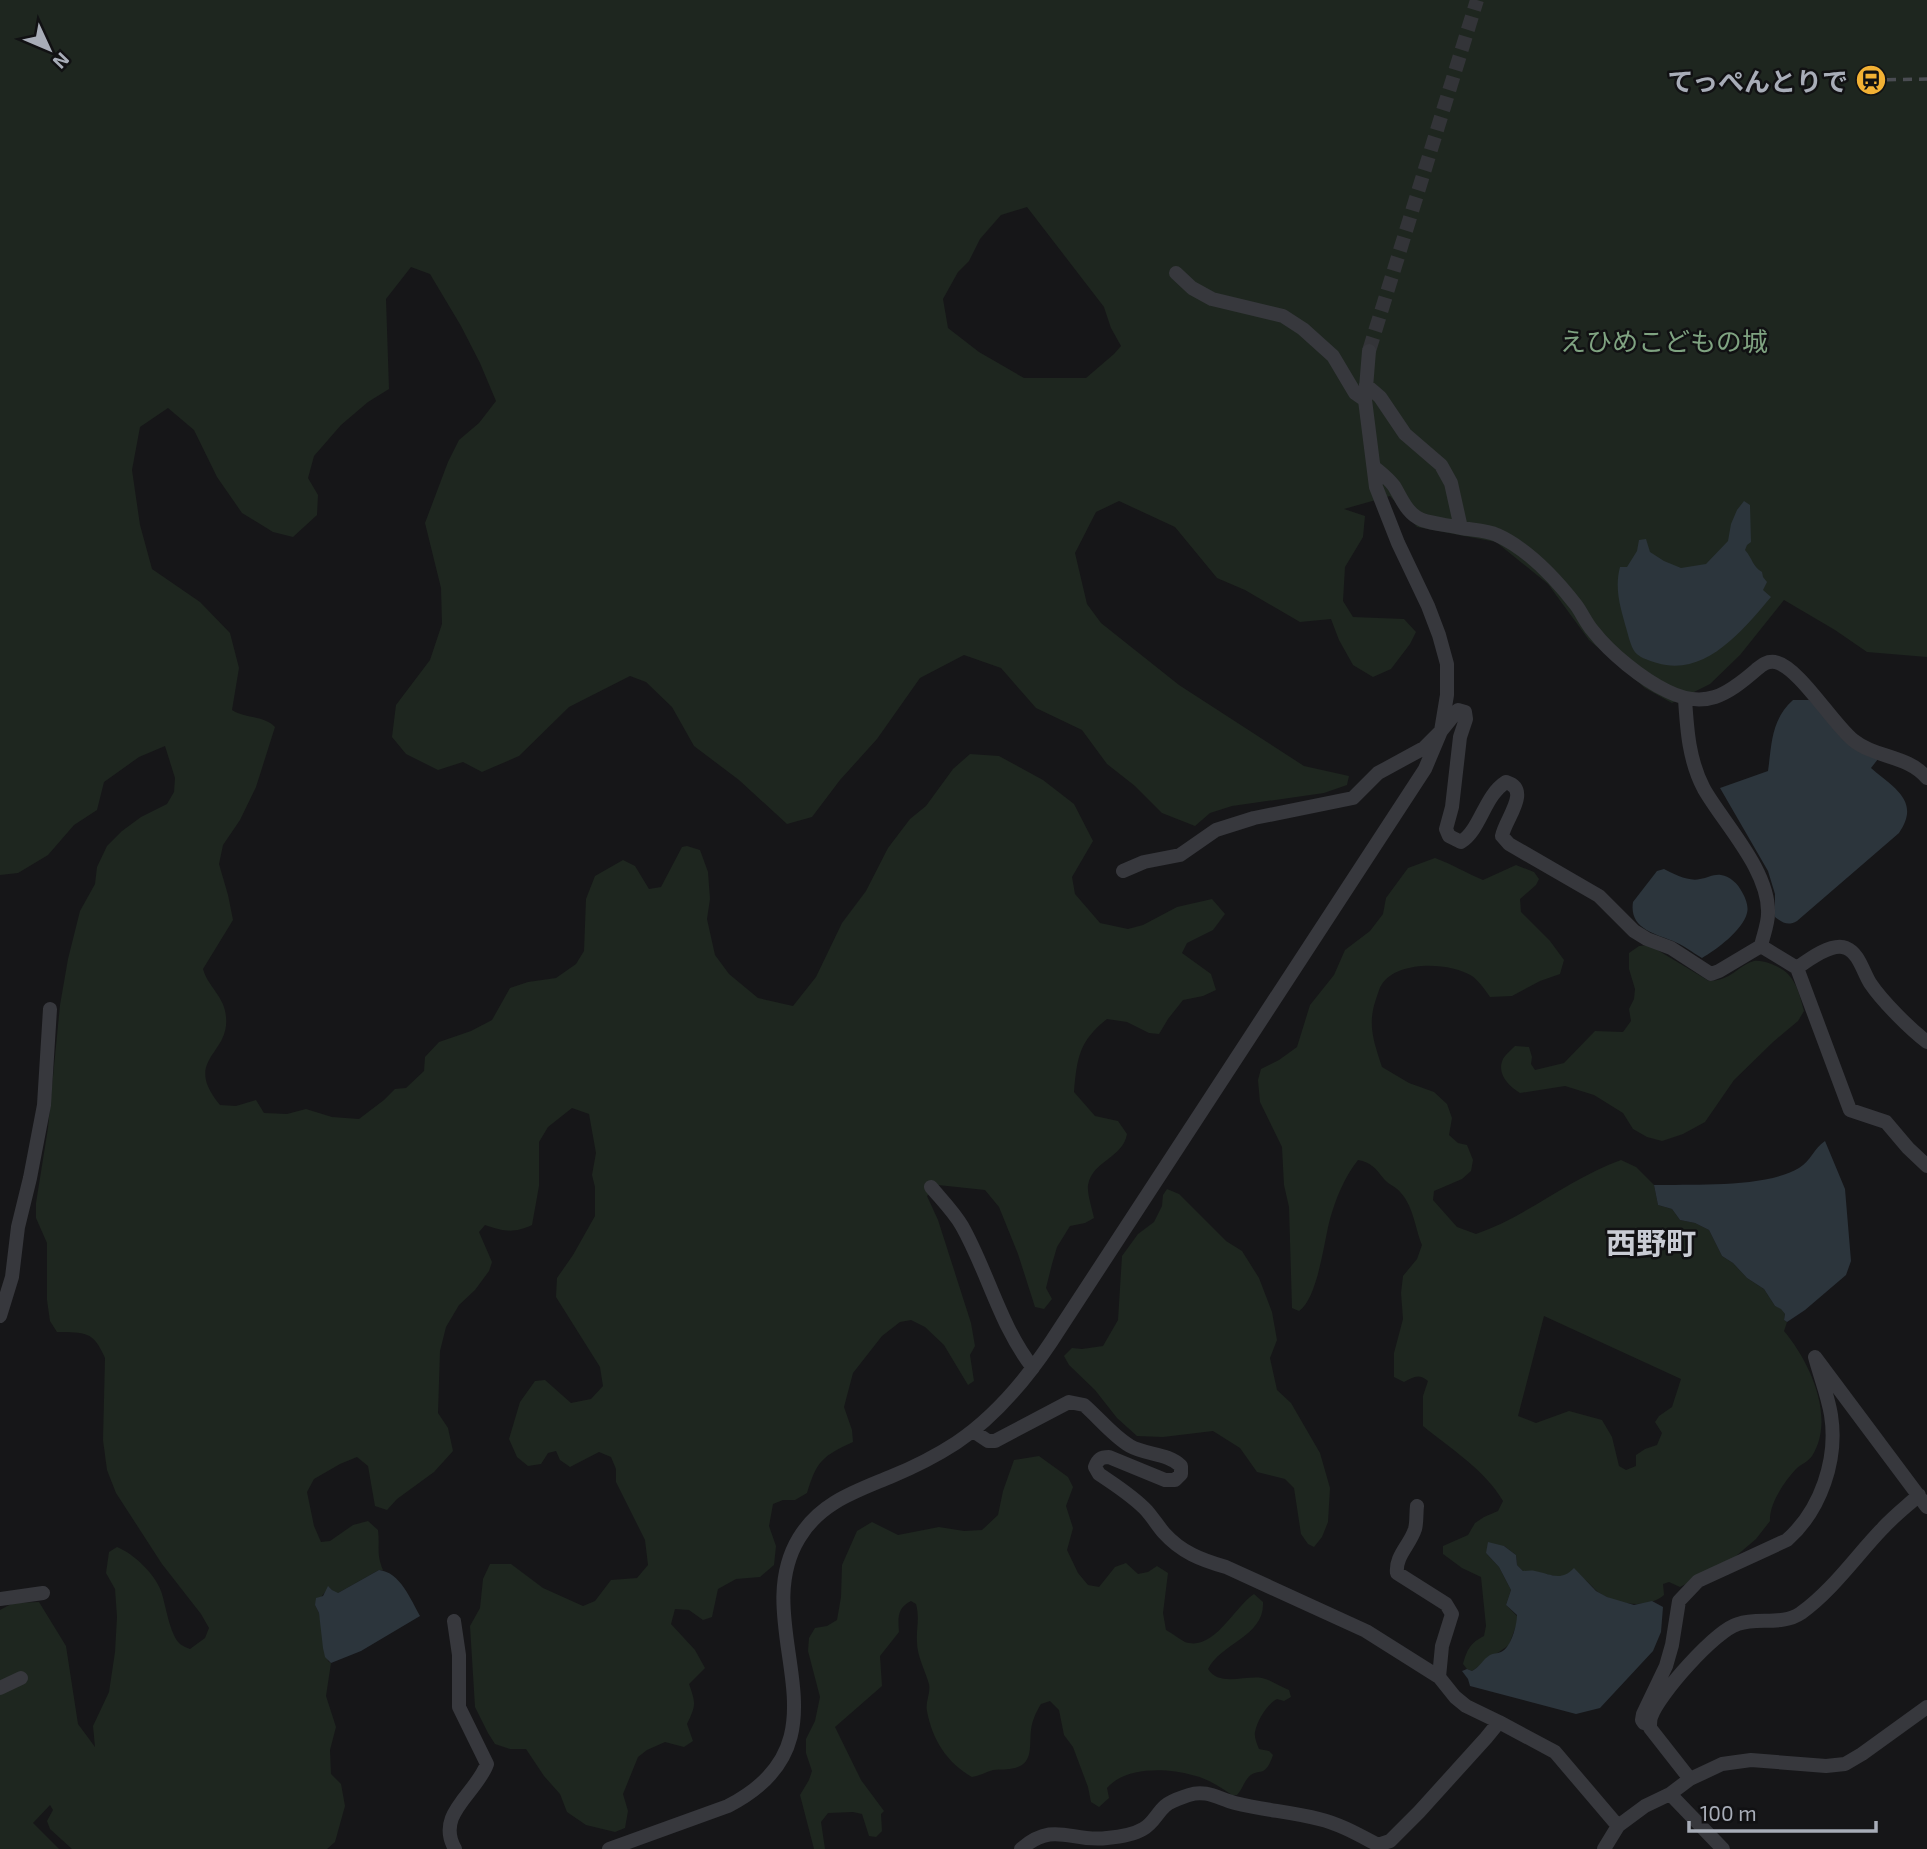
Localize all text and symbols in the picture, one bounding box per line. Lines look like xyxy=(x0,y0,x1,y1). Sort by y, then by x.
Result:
north arrow xyxy=(14,14,84,84)
text: N xyxy=(49,48,75,74)
station icon: てっぺんとりで xyxy=(1854,63,1888,97)
place label: てっぺんとりで xyxy=(1668,65,1848,96)
park label: えひめこどもの城 xyxy=(1560,325,1768,356)
district label: 西野町 xyxy=(1606,1224,1696,1260)
scale bar xyxy=(1689,1790,1876,1834)
text: 100 m xyxy=(1700,1800,1757,1825)

